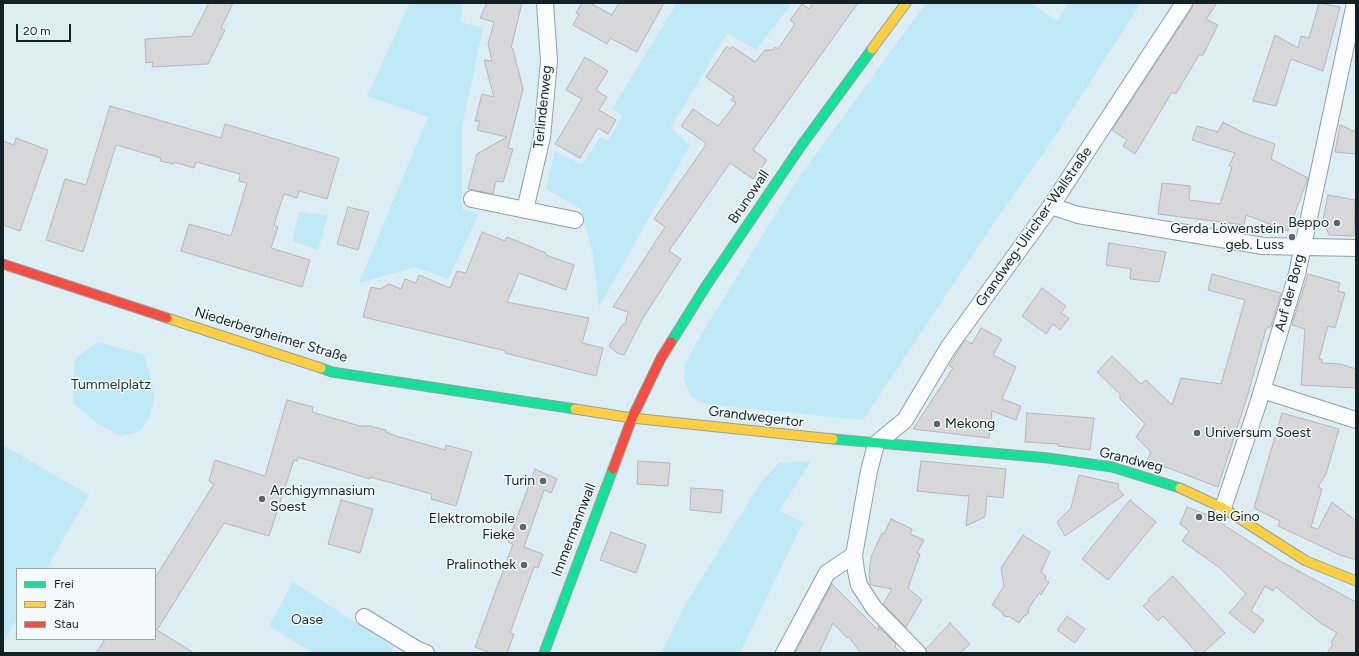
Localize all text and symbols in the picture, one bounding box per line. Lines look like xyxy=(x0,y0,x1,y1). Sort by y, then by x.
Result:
scale bar xyxy=(18,16,73,42)
text: 20 m xyxy=(23,24,51,38)
street label: Terlindenweg xyxy=(530,65,556,149)
street label: Grandweg-Ulricher-Wallstraße xyxy=(972,144,1096,310)
street label: Brunowall xyxy=(725,167,773,227)
place label: Beppo xyxy=(1288,215,1329,231)
marker: Beppo xyxy=(1332,218,1342,228)
place label: Gerda Löwenstein geb. Luss xyxy=(1170,221,1284,254)
marker: Gerda Löwenstein geb. Luss xyxy=(1287,232,1297,242)
street label: Auf der Borg xyxy=(1272,252,1308,334)
street label: Niederbergheimer Straße xyxy=(193,304,349,366)
park label: Tummelplatz xyxy=(71,377,151,393)
street label: Grandwegertor xyxy=(707,403,805,431)
place label: Mekong xyxy=(945,416,995,432)
marker: Mekong xyxy=(932,419,942,429)
place label: Universum Soest xyxy=(1205,425,1311,441)
marker: Universum Soest xyxy=(1192,428,1202,438)
street label: Grandweg xyxy=(1097,444,1165,476)
place label: Turin xyxy=(504,473,535,489)
marker: Turin xyxy=(538,476,548,486)
street label: Immermannwall xyxy=(548,481,600,579)
place label: Archigymnasium Soest xyxy=(270,483,375,516)
marker: Archigymnasium Soest xyxy=(257,494,267,504)
place label: Bei Gino xyxy=(1207,509,1260,525)
place label: Elektromobile Fieke xyxy=(429,511,515,544)
marker: Bei Gino xyxy=(1194,512,1204,522)
marker: Elektromobile Fieke xyxy=(518,522,528,532)
place label: Pralinothek xyxy=(446,557,516,573)
marker: Pralinothek xyxy=(519,560,529,570)
legend xyxy=(16,568,156,640)
text: Frei xyxy=(54,577,74,591)
text: Zäh xyxy=(54,597,75,611)
park label: Oase xyxy=(291,612,323,628)
text: Stau xyxy=(54,617,79,631)

